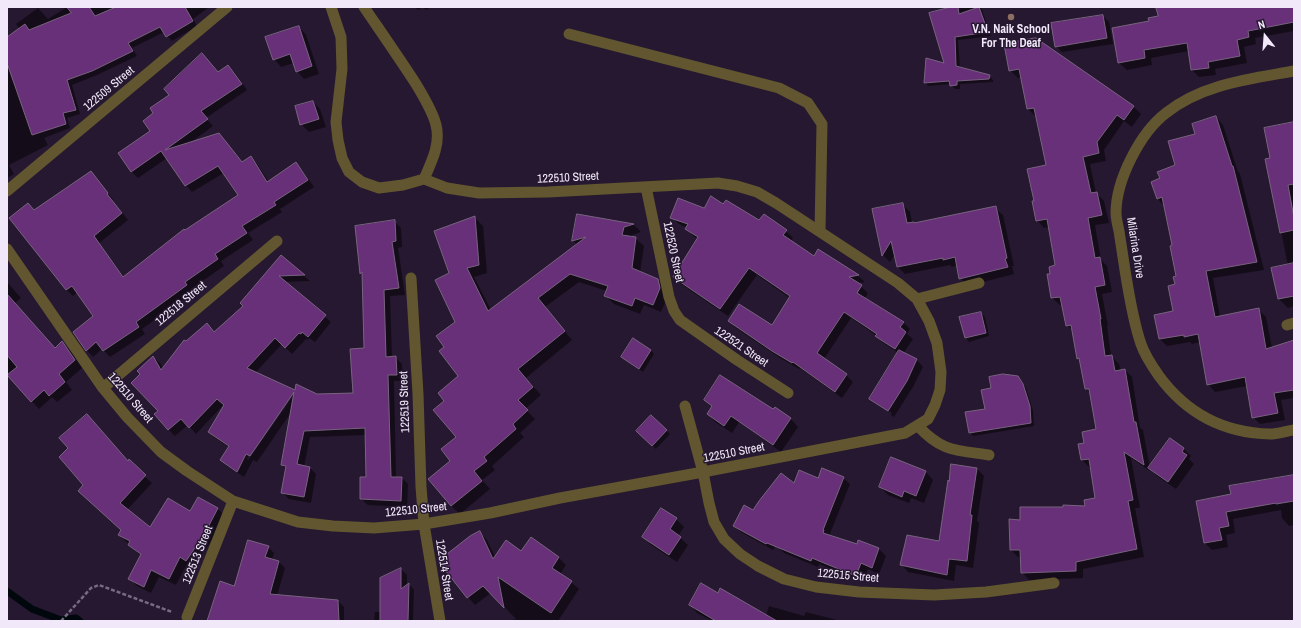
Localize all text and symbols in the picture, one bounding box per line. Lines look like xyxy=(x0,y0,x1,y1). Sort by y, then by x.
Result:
marker: V.N. Naik School For The Deaf xyxy=(1006,12,1016,22)
north arrow xyxy=(1245,16,1285,56)
text: N xyxy=(1256,17,1267,32)
place label: V.N. Naik School For The Deaf xyxy=(972,23,1050,51)
street label: 122509 Street xyxy=(81,64,137,114)
street label: 122510 Street xyxy=(537,169,599,187)
street label: Milarina Drive xyxy=(1123,216,1147,280)
street label: 122520 Street xyxy=(660,220,686,284)
street label: 122518 Street xyxy=(153,279,209,329)
street label: 122521 Street xyxy=(711,324,771,370)
street label: 122510 Street xyxy=(104,370,156,426)
street label: 122519 Street xyxy=(397,371,413,433)
street label: 122510 Street xyxy=(702,440,766,466)
street label: 122510 Street xyxy=(385,500,447,520)
street label: 122513 Street xyxy=(180,524,216,586)
street label: 122514 Street xyxy=(432,538,456,602)
street label: 122515 Street xyxy=(817,566,879,586)

